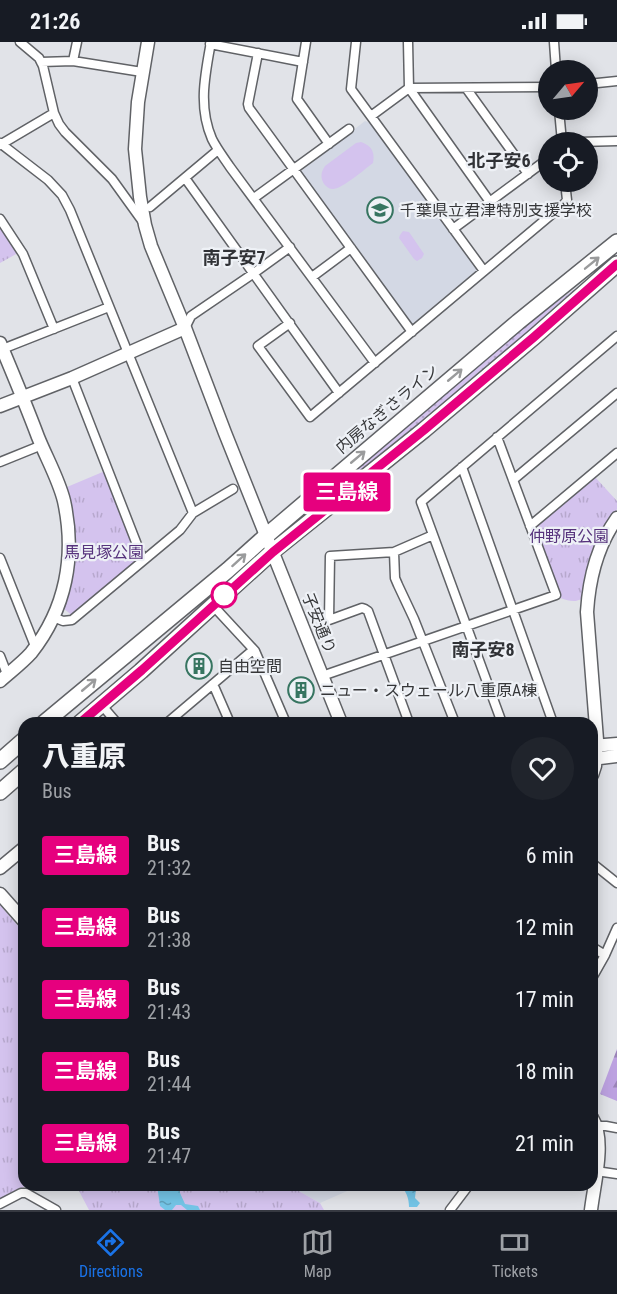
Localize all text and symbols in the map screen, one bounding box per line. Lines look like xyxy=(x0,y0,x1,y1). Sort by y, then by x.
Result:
text: 21:26 xyxy=(30,9,81,34)
north arrow xyxy=(538,60,598,120)
map controls xyxy=(538,60,598,192)
button: locate xyxy=(538,132,598,192)
district label: 北子安6 xyxy=(467,150,531,171)
school or university icon: 千葉県立君津特別支援学校 xyxy=(365,195,395,225)
place label: 千葉県立君津特別支援学校 xyxy=(400,201,592,220)
district label: 南子安7 xyxy=(202,247,266,268)
one-way arrow xyxy=(584,256,600,269)
street label: 内房なぎさライン xyxy=(332,361,442,457)
one-way arrow xyxy=(447,368,462,382)
one-way arrow xyxy=(350,450,365,464)
line badge: 三島線 xyxy=(312,472,382,512)
text: 三島線 xyxy=(316,480,379,504)
park label: 仲野原公園 xyxy=(529,527,609,546)
park label: 馬見塚公園 xyxy=(64,543,144,562)
one-way arrow xyxy=(231,553,246,567)
unlabelled marker xyxy=(211,582,237,608)
street label: 子安通り xyxy=(298,590,340,656)
district label: 南子安8 xyxy=(451,639,515,660)
building icon: 自由空間 xyxy=(184,651,214,681)
place label: 自由空間 xyxy=(218,657,282,676)
building icon: ニュー・スウェール八重原A棟 xyxy=(286,675,316,705)
one-way arrow xyxy=(81,679,97,692)
place label: ニュー・スウェール八重原A棟 xyxy=(320,681,537,700)
button: heart xyxy=(511,737,574,800)
text: 八重原 xyxy=(42,740,126,773)
text: Bus xyxy=(42,779,72,803)
text: Bus xyxy=(147,831,180,856)
text: 三島線 xyxy=(54,843,117,867)
text: 6 min xyxy=(526,843,574,868)
text: 21:32 xyxy=(147,856,191,880)
text: Bus xyxy=(147,903,180,928)
text: 三島線 xyxy=(54,915,117,939)
text: 12 min xyxy=(515,915,574,940)
text: 21:38 xyxy=(147,928,191,952)
text: Bus xyxy=(147,975,180,1000)
text: 三島線 xyxy=(54,987,117,1011)
text: 17 min xyxy=(515,987,574,1012)
text: 21:43 xyxy=(147,1000,191,1024)
text: Bus xyxy=(147,1047,180,1072)
text: 三島線 xyxy=(54,1059,117,1083)
text: 18 min xyxy=(515,1059,574,1084)
text: 21:44 xyxy=(147,1072,191,1096)
text: Bus xyxy=(147,1119,180,1144)
text: 三島線 xyxy=(54,1131,117,1155)
text: 21 min xyxy=(515,1131,574,1156)
text: 21:47 xyxy=(147,1144,191,1168)
tab: Directions xyxy=(79,1226,143,1281)
tab: Map xyxy=(301,1226,334,1281)
tab: Tickets xyxy=(492,1226,538,1281)

